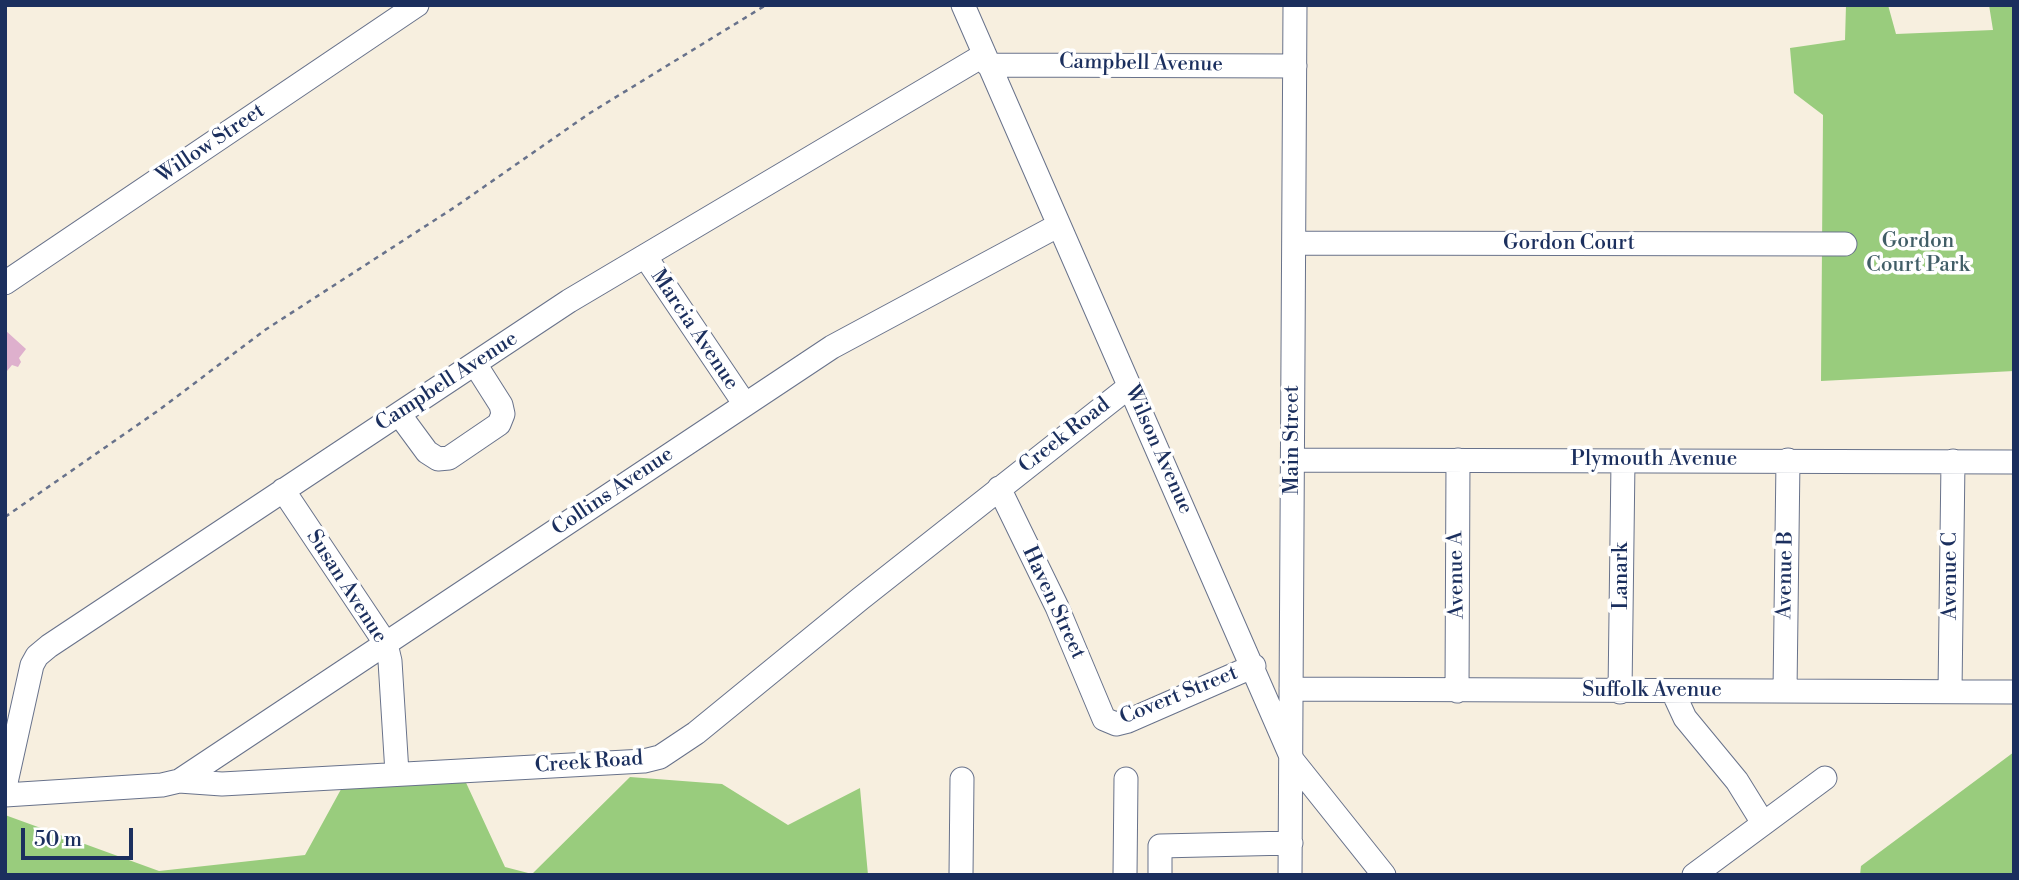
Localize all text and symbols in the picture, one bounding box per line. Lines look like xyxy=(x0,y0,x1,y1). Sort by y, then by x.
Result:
street label: Campbell Avenue xyxy=(1059,50,1223,78)
street label: Willow Street xyxy=(152,99,270,189)
park label: Gordon Court Park xyxy=(1866,229,1970,279)
street label: Gordon Court xyxy=(1503,231,1635,257)
street label: Marcia Avenue xyxy=(644,265,744,395)
street label: Campbell Avenue xyxy=(371,327,523,437)
street label: Wilson Avenue xyxy=(1118,382,1198,518)
street label: Main Street xyxy=(1280,385,1306,495)
street label: Creek Road xyxy=(1014,393,1116,479)
street label: Collins Avenue xyxy=(548,442,678,542)
street label: Plymouth Avenue xyxy=(1571,447,1737,473)
street label: Susan Avenue xyxy=(300,526,392,648)
street label: Avenue A xyxy=(1444,531,1470,619)
street label: Avenue B xyxy=(1773,531,1799,619)
street label: Avenue C xyxy=(1938,532,1964,620)
street label: Haven Street xyxy=(1016,542,1090,664)
street label: Lanark xyxy=(1609,542,1635,610)
street label: Covert Street xyxy=(1116,661,1242,731)
street label: Suffolk Avenue xyxy=(1582,678,1722,704)
street label: Creek Road xyxy=(534,747,644,779)
scale bar xyxy=(24,814,136,858)
text: 50 m xyxy=(34,827,82,853)

